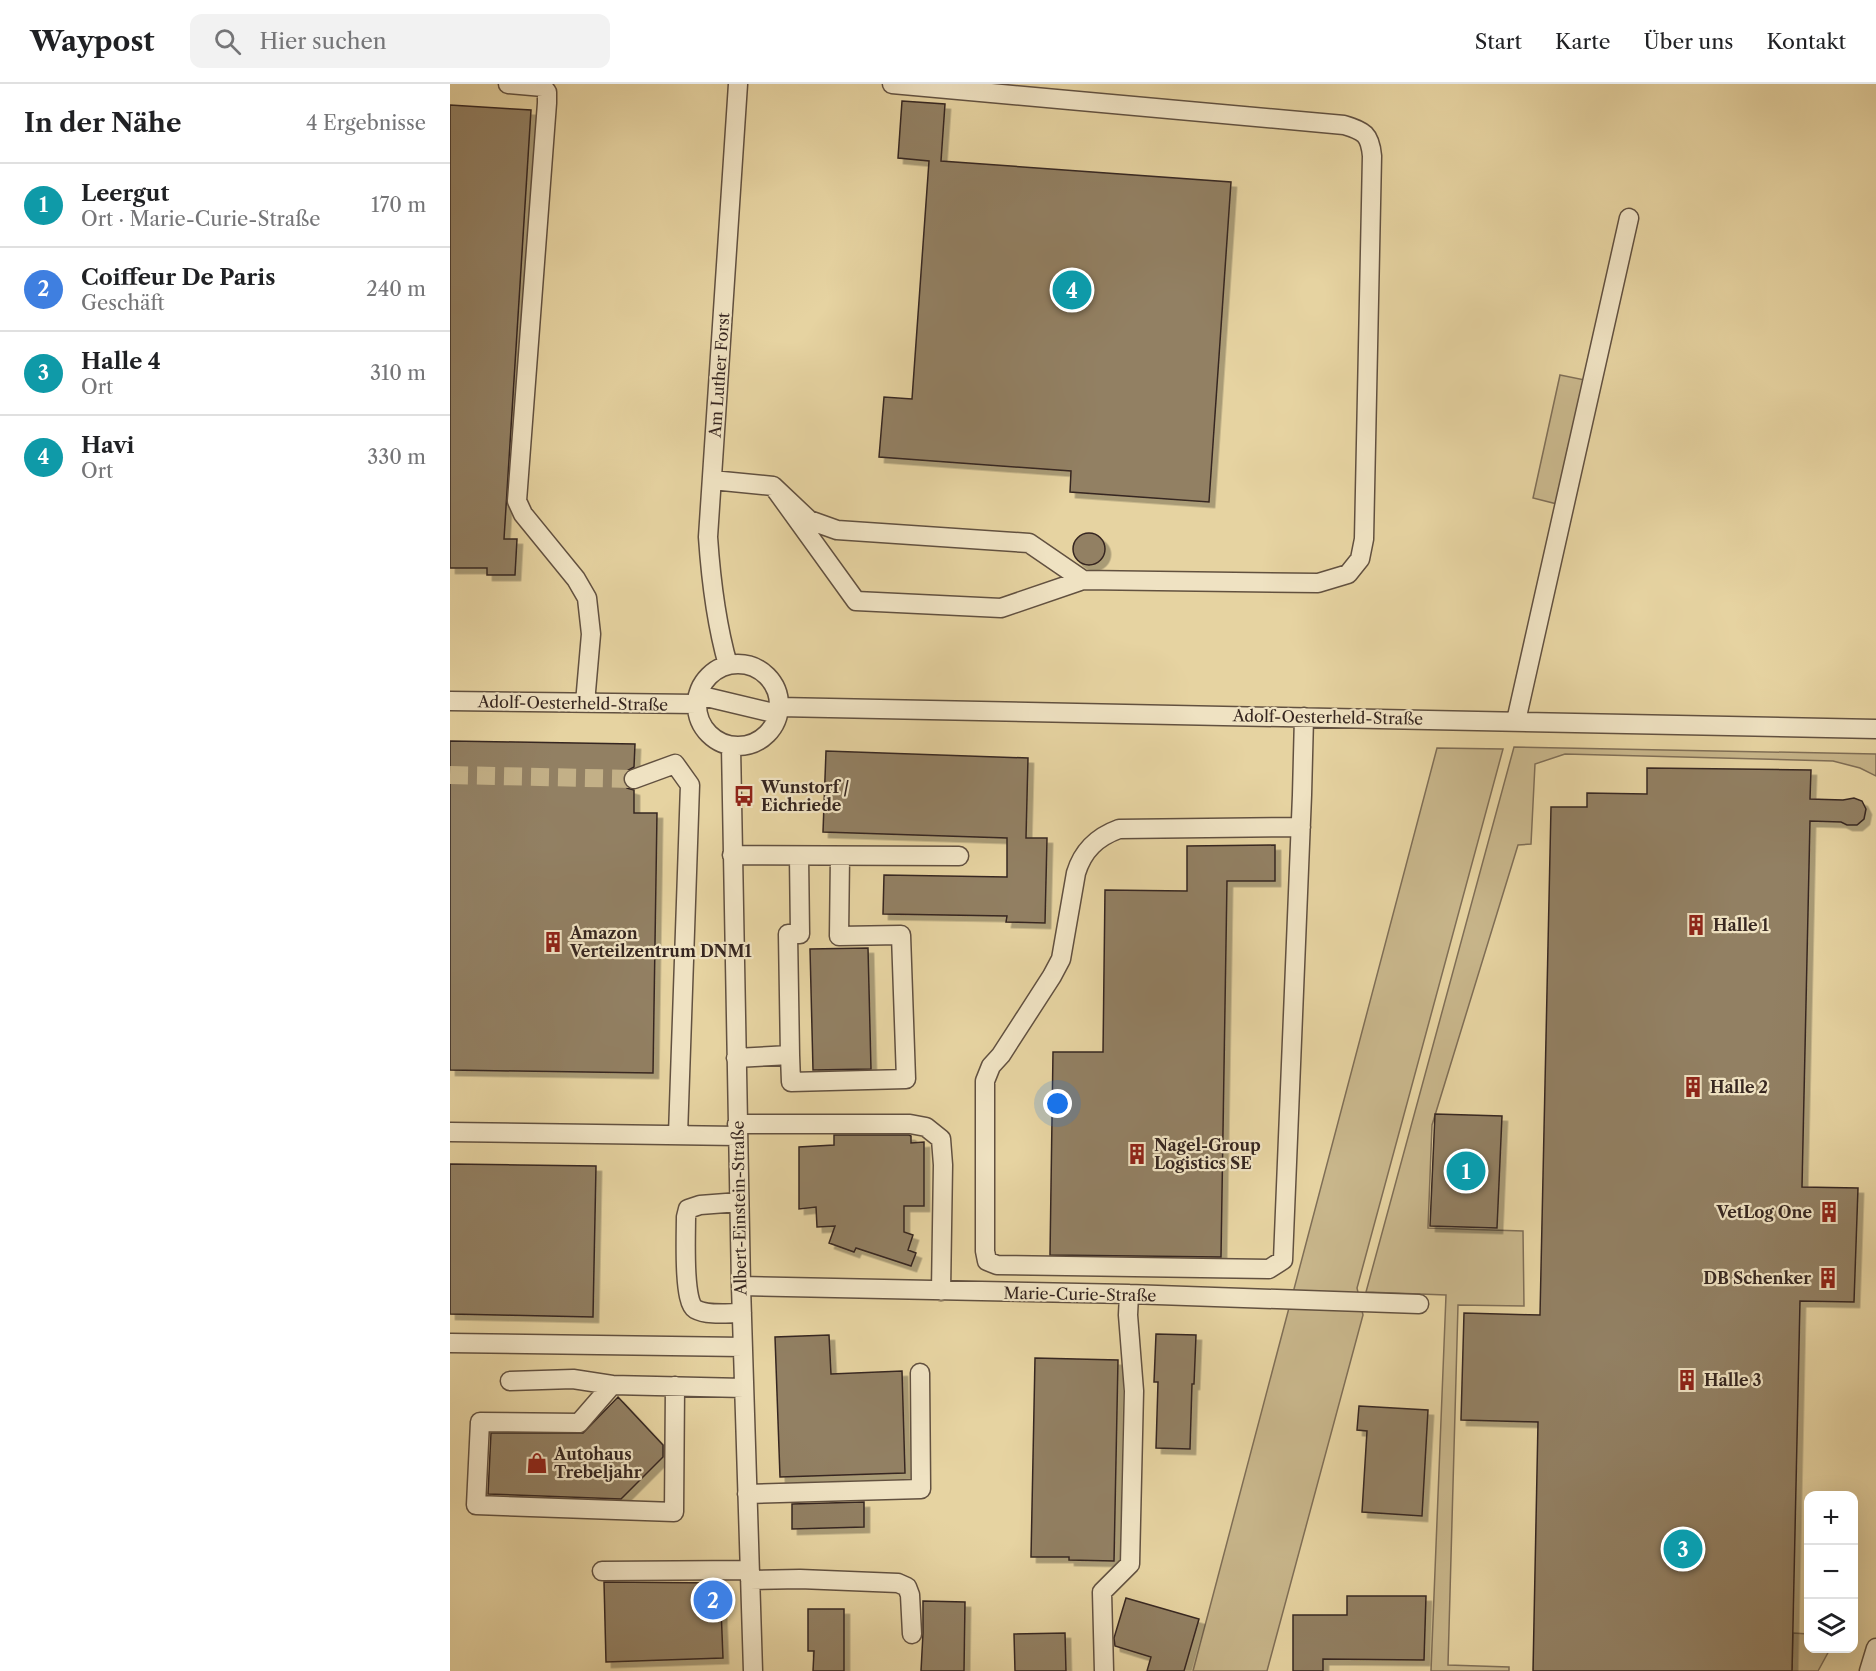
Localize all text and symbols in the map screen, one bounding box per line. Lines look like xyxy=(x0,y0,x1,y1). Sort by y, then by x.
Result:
search box xyxy=(190,14,610,68)
text: Waypost xyxy=(30,24,154,58)
icon: search xyxy=(211,25,244,58)
text: Hier suchen xyxy=(259,28,387,55)
text: Start xyxy=(1475,29,1522,54)
text: Karte xyxy=(1555,29,1611,54)
text: Über uns xyxy=(1644,29,1733,54)
text: Kontakt xyxy=(1766,29,1846,54)
text: In der Nähe xyxy=(24,107,181,139)
text: 4 Ergebnisse xyxy=(306,111,426,135)
text: Leergut xyxy=(81,180,169,207)
text: 1 xyxy=(39,193,48,217)
text: 170 m xyxy=(371,193,426,217)
text: Ort · Marie-Curie-Straße xyxy=(81,207,320,231)
text: Coiffeur De Paris xyxy=(81,264,275,291)
pin: 4 xyxy=(1052,268,1092,312)
text: 2 xyxy=(38,277,49,301)
text: 240 m xyxy=(366,277,426,301)
text: Geschäft xyxy=(81,291,164,315)
street label: Am Luther Forst xyxy=(705,311,733,439)
text: Halle 4 xyxy=(81,348,161,375)
text: 3 xyxy=(38,361,49,385)
text: 310 m xyxy=(370,361,426,385)
text: Ort xyxy=(81,375,113,399)
text: Havi xyxy=(81,432,134,459)
text: 4 xyxy=(38,445,49,469)
text: 330 m xyxy=(367,445,426,469)
text: Ort xyxy=(81,459,113,483)
street label: Adolf-Oesterheld-Straße xyxy=(477,691,668,715)
street label: Adolf-Oesterheld-Straße xyxy=(1232,705,1423,729)
place label: Wunstorf / Eichriede xyxy=(760,777,849,815)
bus stop icon: Wunstorf / Eichriede xyxy=(732,784,756,808)
building icon: Halle 1 xyxy=(1684,913,1708,937)
place label: Halle 1 xyxy=(1713,915,1770,935)
place label: Amazon Verteilzentrum DNM1 xyxy=(569,923,752,961)
building icon: Amazon Verteilzentrum DNM1 xyxy=(541,930,565,954)
building icon: Halle 2 xyxy=(1681,1075,1705,1099)
place label: Halle 2 xyxy=(1710,1077,1768,1097)
your location xyxy=(1043,1089,1072,1118)
street label: Albert-Einstein-Straße xyxy=(727,1120,751,1297)
place label: Nagel-Group Logistics SE xyxy=(1154,1135,1261,1173)
building icon: Nagel-Group Logistics SE xyxy=(1125,1142,1149,1166)
pin: 1 xyxy=(1446,1148,1486,1194)
building icon: VetLog One xyxy=(1817,1200,1841,1224)
place label: VetLog One xyxy=(1715,1202,1812,1222)
building icon: DB Schenker xyxy=(1816,1266,1840,1290)
place label: DB Schenker xyxy=(1703,1268,1811,1288)
street label: Marie-Curie-Straße xyxy=(1003,1283,1157,1305)
building icon: Halle 3 xyxy=(1675,1368,1699,1392)
place label: Halle 3 xyxy=(1704,1370,1762,1390)
place label: Autohaus Trebeljahr xyxy=(553,1444,642,1482)
shop icon: Autohaus Trebeljahr xyxy=(525,1451,549,1475)
map controls xyxy=(1804,1491,1858,1653)
button: + xyxy=(1804,1491,1858,1545)
pin: 3 xyxy=(1664,1526,1702,1572)
button: − xyxy=(1804,1545,1858,1599)
pin: 2 xyxy=(694,1578,732,1622)
button: layers xyxy=(1804,1599,1858,1653)

